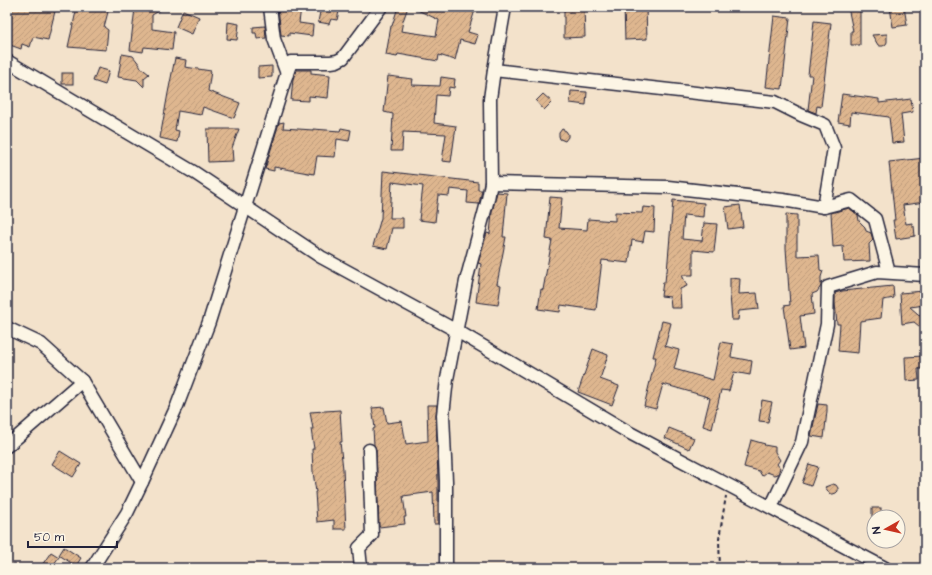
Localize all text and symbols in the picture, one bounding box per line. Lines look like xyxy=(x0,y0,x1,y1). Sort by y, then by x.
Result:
north arrow xyxy=(866,509,906,549)
scale bar xyxy=(28,523,117,549)
text: N xyxy=(869,526,885,535)
text: 50 m xyxy=(34,529,65,546)

